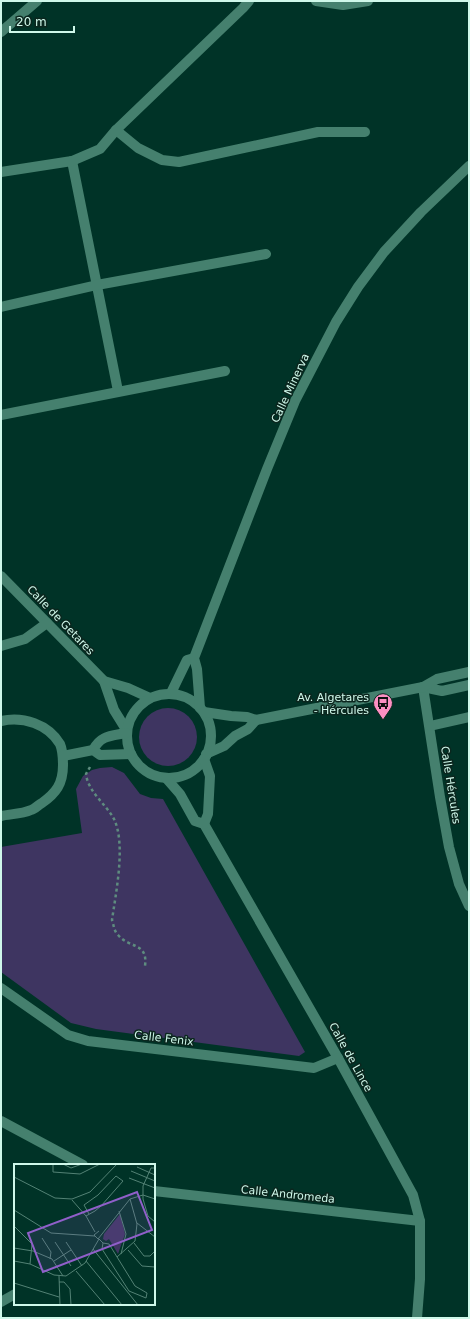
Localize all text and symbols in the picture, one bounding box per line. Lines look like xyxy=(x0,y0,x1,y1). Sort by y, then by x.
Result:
scale bar xyxy=(10,8,74,34)
text: 20 m xyxy=(16,15,47,29)
street label: Calle Minerva xyxy=(269,352,312,425)
street label: Calle de Getares xyxy=(24,583,97,658)
place label: Av. Algetares - Hércules xyxy=(297,691,369,717)
bus stop icon: Av. Algetares - Hércules xyxy=(372,692,394,720)
street label: Calle Hércules xyxy=(438,745,463,825)
street label: Calle de Lince xyxy=(326,1020,375,1094)
street label: Calle Fenix xyxy=(133,1028,195,1049)
inset map xyxy=(14,1164,155,1305)
street label: Calle Andromeda xyxy=(240,1183,336,1206)

